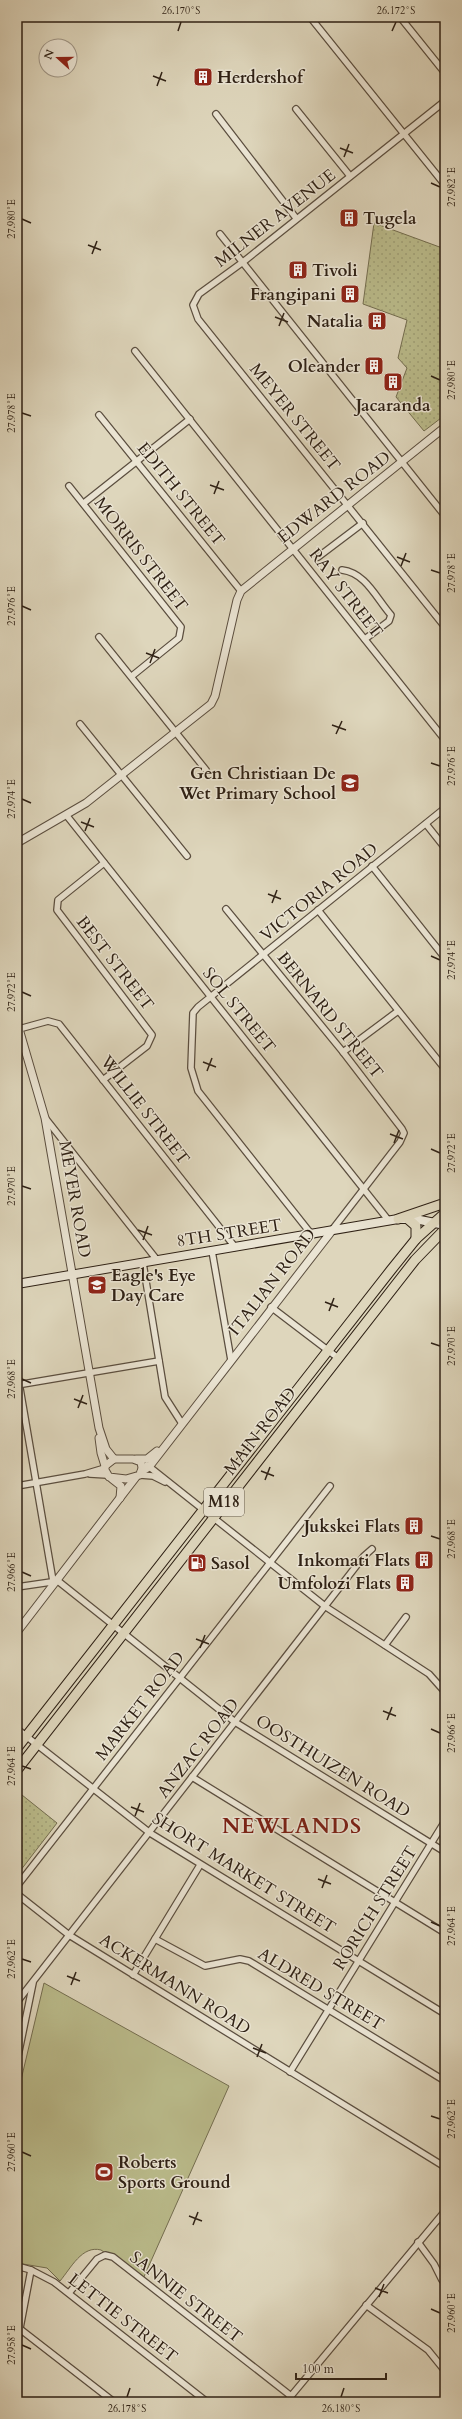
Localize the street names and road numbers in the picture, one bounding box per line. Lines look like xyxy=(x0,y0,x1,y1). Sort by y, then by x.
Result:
street label: MILNER AVENUE xyxy=(210,164,340,272)
street label: MEYER STREET xyxy=(244,358,346,476)
street label: EDITH STREET xyxy=(132,437,230,551)
street label: EDWARD ROAD xyxy=(273,445,395,548)
street label: MORRIS STREET xyxy=(89,492,193,616)
street label: RAY STREET xyxy=(304,544,388,642)
street label: VICTORIA ROAD xyxy=(255,837,383,947)
street label: BEST STREET xyxy=(71,911,159,1015)
street label: BERNARD STREET xyxy=(272,947,388,1083)
street label: SOL STREET xyxy=(197,962,281,1058)
street label: WILLIE STREET xyxy=(95,1050,195,1169)
street label: MEYER ROAD xyxy=(53,1139,97,1259)
street label: 8TH STREET xyxy=(175,1213,283,1253)
street label: ITALIAN ROAD xyxy=(223,1224,321,1340)
street label: MAIN ROAD xyxy=(219,1382,302,1480)
road number: M18 xyxy=(204,1488,244,1516)
street label: MARKET ROAD xyxy=(90,1647,190,1765)
street label: ANZAC ROAD xyxy=(152,1693,244,1803)
street label: OOSTHUIZEN ROAD xyxy=(251,1709,415,1823)
street label: SHORT MARKET STREET xyxy=(148,1807,340,1939)
street label: RORICH STREET xyxy=(328,1842,422,1974)
street label: ACKERMANN ROAD xyxy=(95,1928,255,2040)
street label: ALDRED STREET xyxy=(254,1942,388,2036)
street label: SANNIE STREET xyxy=(125,2246,247,2348)
street label: LETTIE STREET xyxy=(64,2268,182,2368)

